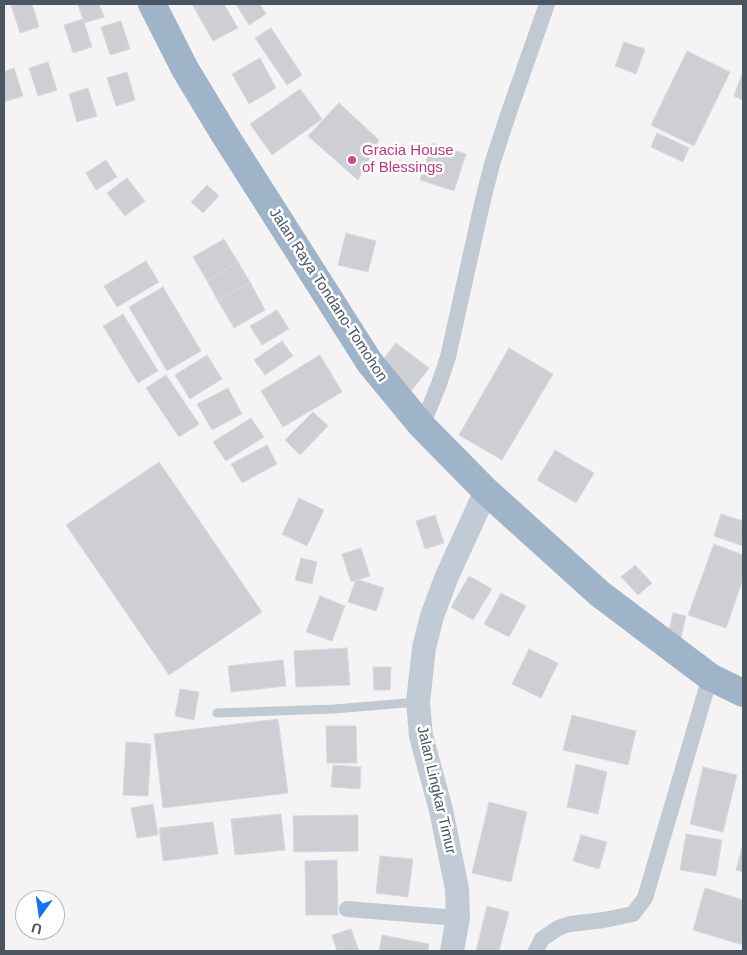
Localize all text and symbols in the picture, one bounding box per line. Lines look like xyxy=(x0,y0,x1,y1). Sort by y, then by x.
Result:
place label: Gracia House of Blessings xyxy=(362,142,454,177)
marker: Gracia House of Blessings xyxy=(346,154,358,166)
street label: Jalan Raya Tondano-Tomohon xyxy=(265,205,391,385)
street label: Jalan Lingkar Timur xyxy=(412,724,460,856)
north arrow xyxy=(15,890,65,940)
text: U xyxy=(30,920,43,938)

